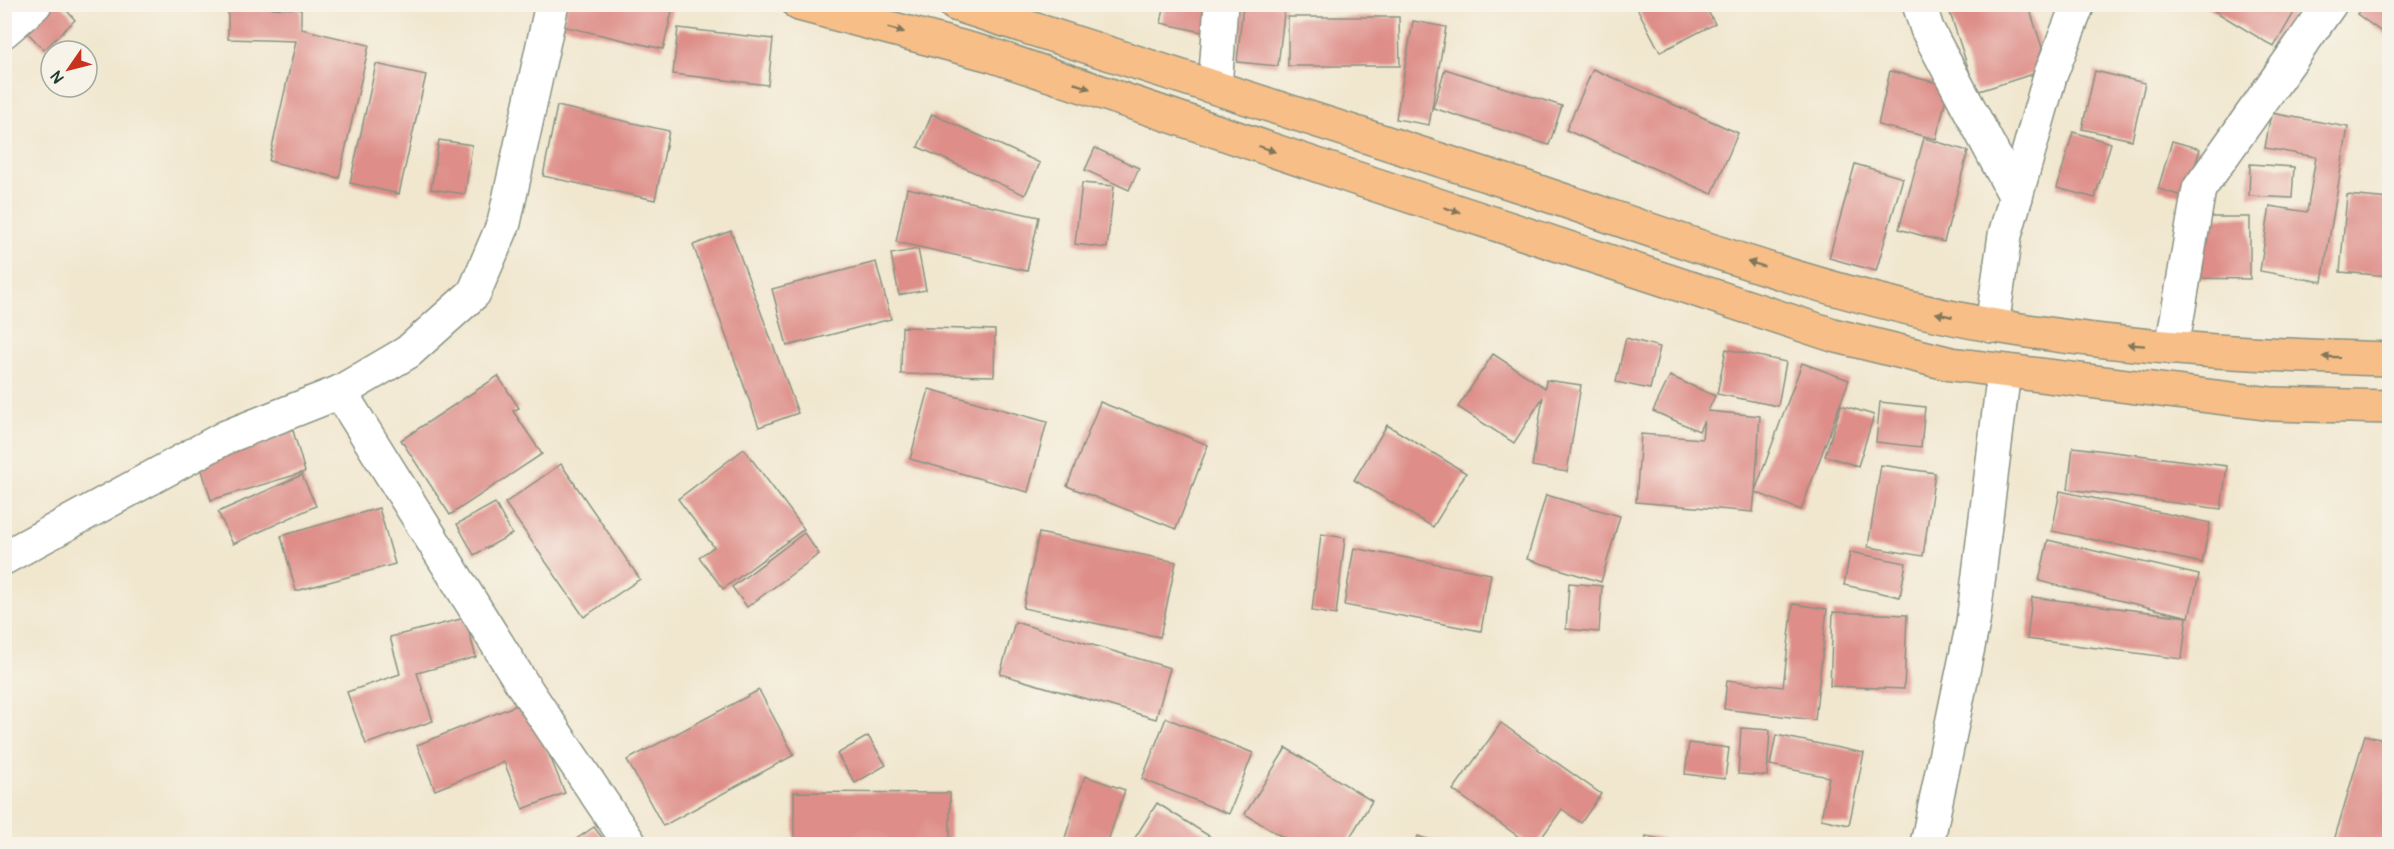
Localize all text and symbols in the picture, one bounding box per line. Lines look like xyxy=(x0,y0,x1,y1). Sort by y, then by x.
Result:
one-way arrow xyxy=(887,26,905,35)
north arrow xyxy=(39,39,99,99)
text: N xyxy=(46,67,69,87)
one-way arrow xyxy=(1074,82,1092,91)
one-way arrow xyxy=(1258,144,1276,154)
one-way arrow xyxy=(1443,206,1461,216)
one-way arrow xyxy=(1747,259,1765,268)
one-way arrow xyxy=(1935,309,1953,319)
one-way arrow xyxy=(2127,340,2146,350)
one-way arrow xyxy=(2322,353,2341,362)

